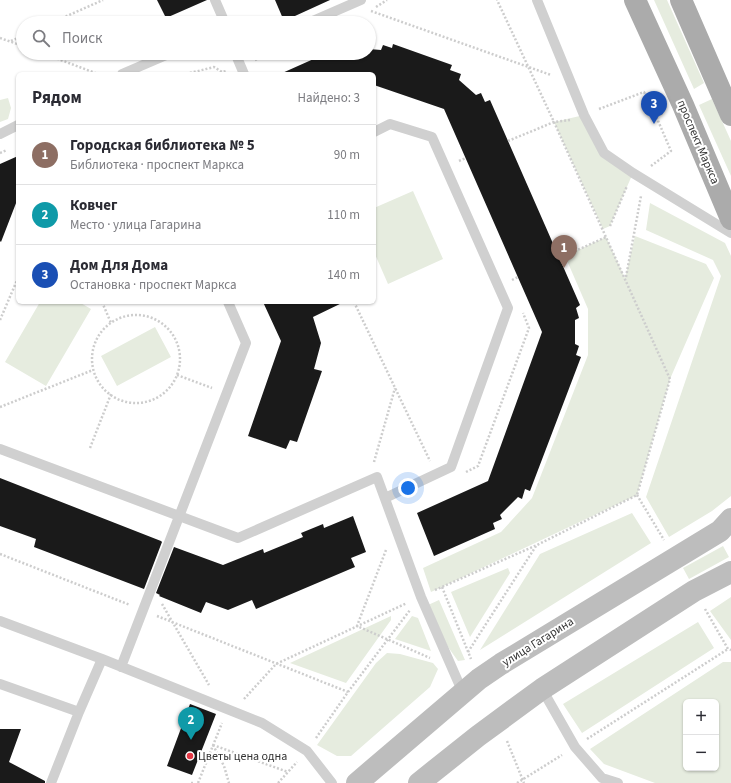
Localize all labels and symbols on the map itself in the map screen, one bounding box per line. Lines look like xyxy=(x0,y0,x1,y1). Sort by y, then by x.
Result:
pin: 3 xyxy=(641,91,667,124)
street label: проспект Маркса xyxy=(673,97,723,187)
pin: 1 xyxy=(551,235,577,268)
your location xyxy=(398,478,418,498)
street label: улица Гагарина xyxy=(499,613,577,671)
pin: 2 xyxy=(178,707,204,740)
place label: Цветы цена одна xyxy=(198,748,287,765)
marker: Цветы цена одна xyxy=(185,751,195,761)

